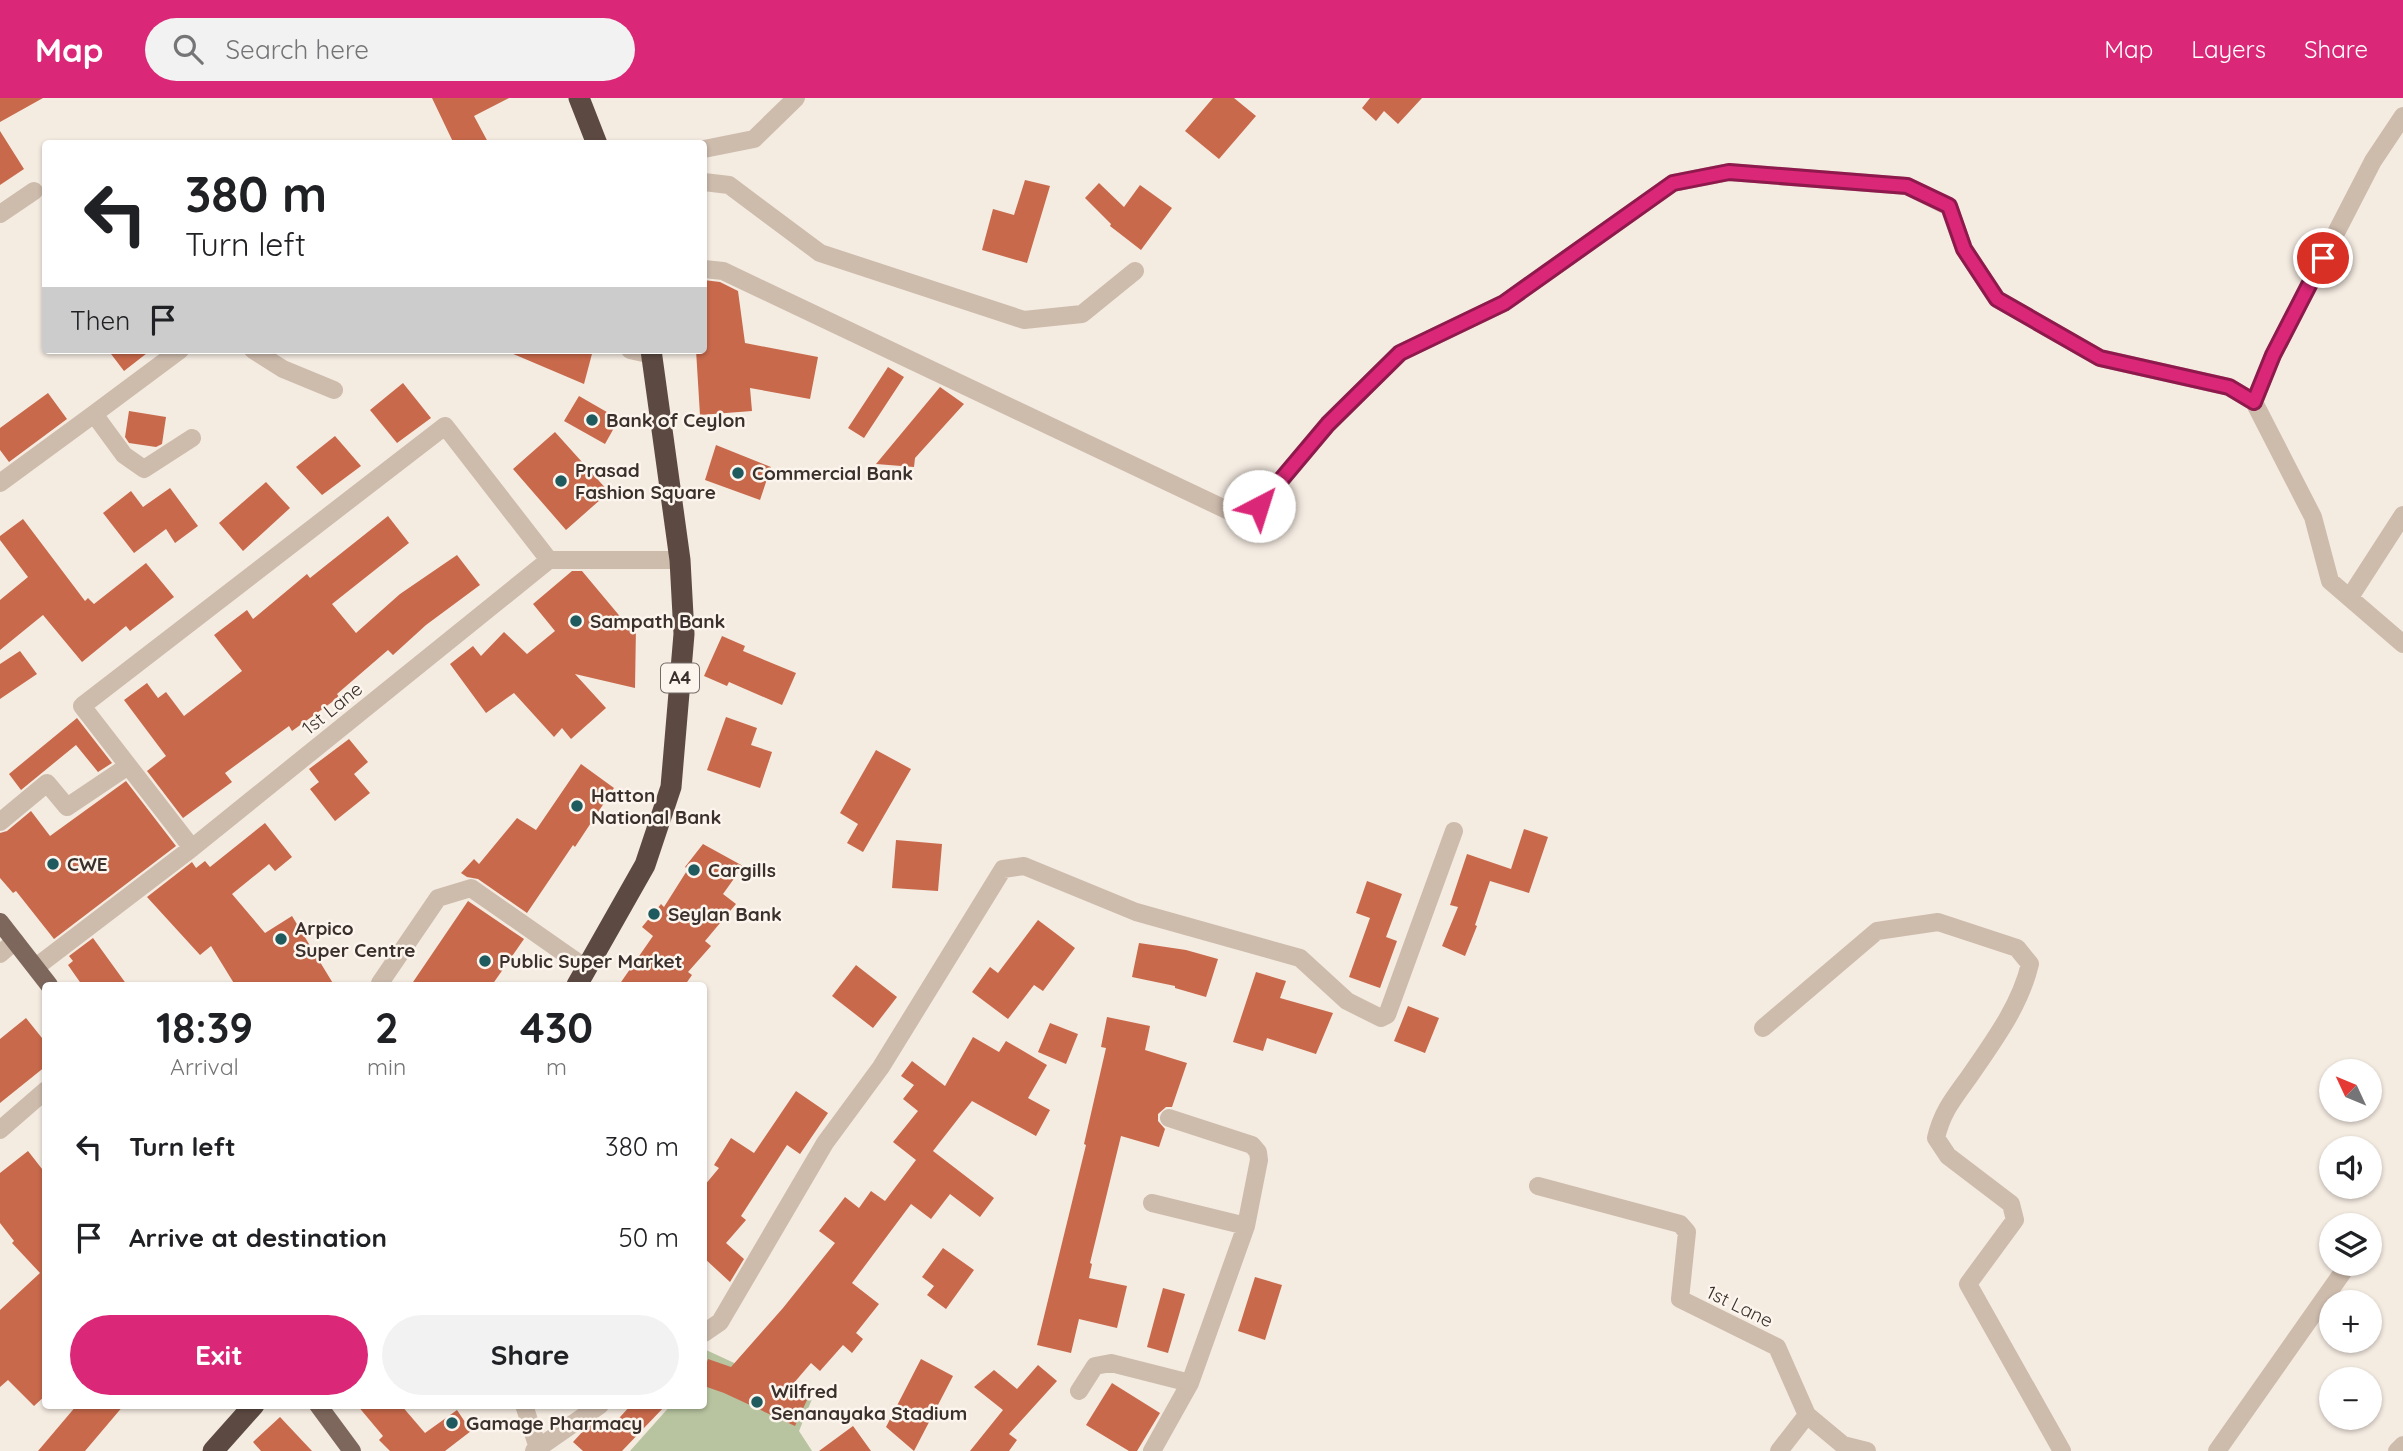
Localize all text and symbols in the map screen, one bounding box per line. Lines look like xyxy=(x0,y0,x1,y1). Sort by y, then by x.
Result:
search box xyxy=(145,18,635,81)
text: Map xyxy=(35,29,103,70)
icon: search xyxy=(169,30,207,68)
text: Search here xyxy=(225,33,369,66)
text: Map xyxy=(2104,34,2153,64)
text: Layers xyxy=(2191,34,2266,64)
text: Share xyxy=(2304,34,2368,64)
text: 380 m xyxy=(185,163,327,224)
icon: left xyxy=(70,168,161,259)
text: Turn left xyxy=(185,224,306,264)
pin xyxy=(2293,228,2353,288)
icon: arrive xyxy=(2304,239,2342,277)
icon: arrive xyxy=(144,301,182,339)
text: Then xyxy=(70,304,130,337)
place label: Bank of Ceylon xyxy=(606,408,746,432)
marker: Bank of Ceylon xyxy=(584,412,600,428)
place label: Prasad Fashion Square xyxy=(575,458,716,504)
place label: Commercial Bank xyxy=(752,461,913,485)
marker: Commercial Bank xyxy=(730,465,746,481)
position arrow xyxy=(1222,469,1296,543)
marker: Prasad Fashion Square xyxy=(553,473,569,489)
place label: Sampath Bank xyxy=(590,609,726,633)
marker: Sampath Bank xyxy=(568,613,584,629)
road number: A4 xyxy=(661,664,699,692)
street label: 1st Lane xyxy=(297,676,367,740)
place label: Hatton National Bank xyxy=(591,783,721,829)
marker: Hatton National Bank xyxy=(569,798,585,814)
place label: CWE xyxy=(67,852,108,876)
marker: CWE xyxy=(45,856,61,872)
place label: Cargills xyxy=(708,858,776,882)
marker: Cargills xyxy=(686,862,702,878)
place label: Seylan Bank xyxy=(668,902,782,926)
marker: Seylan Bank xyxy=(646,906,662,922)
place label: Arpico Super Centre xyxy=(295,916,415,962)
marker: Arpico Super Centre xyxy=(273,931,289,947)
place label: Public Super Market xyxy=(499,949,683,973)
marker: Public Super Market xyxy=(477,953,493,969)
text: 18:39 xyxy=(156,1001,253,1054)
text: 2 xyxy=(375,1001,399,1054)
text: 430 xyxy=(520,1001,593,1054)
text: Arrival xyxy=(170,1052,239,1081)
text: min xyxy=(367,1052,406,1081)
text: m xyxy=(546,1052,567,1081)
north arrow xyxy=(2319,1059,2382,1122)
map controls xyxy=(2319,1059,2382,1430)
icon: left xyxy=(70,1128,108,1166)
text: Turn left xyxy=(129,1130,236,1163)
text: 380 m xyxy=(605,1130,679,1163)
button: sound xyxy=(2319,1136,2382,1199)
button: layers xyxy=(2319,1213,2382,1276)
icon: arrive xyxy=(70,1219,108,1257)
text: Arrive at destination xyxy=(129,1221,387,1254)
text: 50 m xyxy=(619,1221,679,1254)
street label: 1st Lane xyxy=(1703,1280,1777,1332)
button: + xyxy=(2319,1290,2382,1353)
button: Exit xyxy=(70,1315,368,1395)
button: Share xyxy=(382,1315,679,1395)
button: − xyxy=(2319,1367,2382,1430)
place label: Wilfred Senanayaka Stadium xyxy=(771,1379,967,1425)
marker: Wilfred Senanayaka Stadium xyxy=(749,1394,765,1410)
place label: Gamage Pharmacy xyxy=(466,1411,642,1435)
marker: Gamage Pharmacy xyxy=(444,1415,460,1431)

